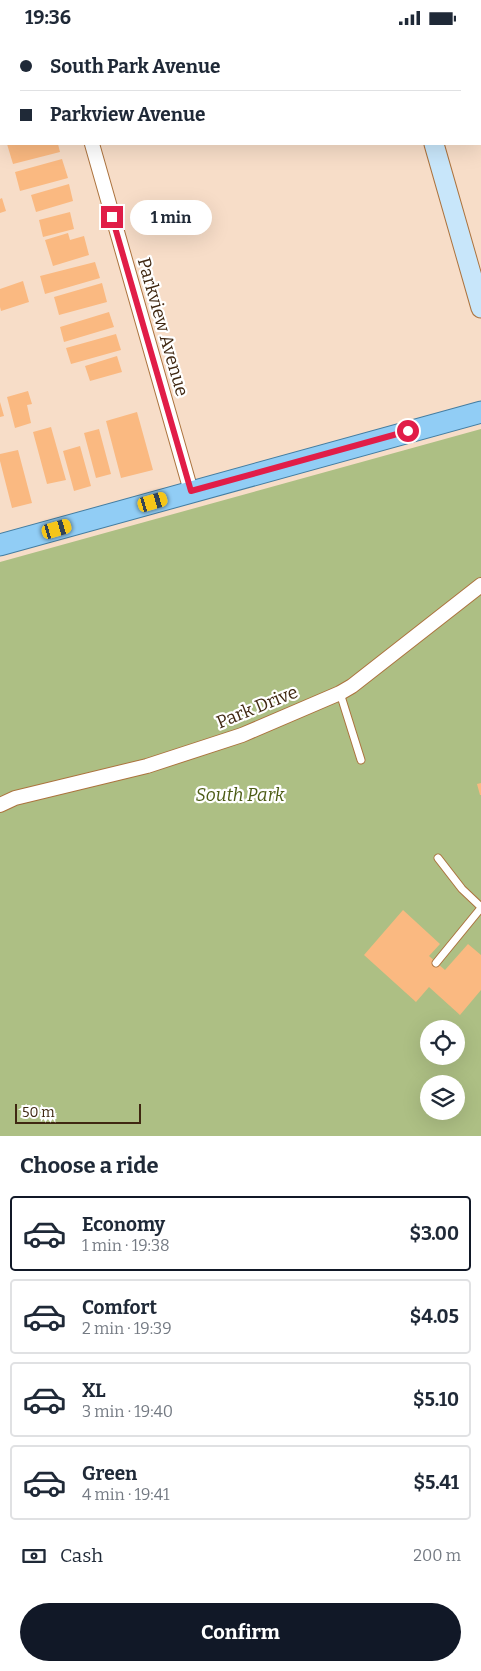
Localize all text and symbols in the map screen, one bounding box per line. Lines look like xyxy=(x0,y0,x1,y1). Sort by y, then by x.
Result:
text: 19:36 xyxy=(25,6,71,29)
text: South Park Avenue xyxy=(50,55,220,78)
text: Parkview Avenue xyxy=(50,103,205,126)
callout: 1 min xyxy=(130,199,212,235)
route end xyxy=(101,206,123,228)
text: 1 min xyxy=(151,208,191,227)
street label: Parkview Avenue xyxy=(133,255,193,399)
route start xyxy=(397,420,419,442)
car xyxy=(136,491,169,513)
car xyxy=(40,518,73,540)
street label: Park Drive xyxy=(213,681,301,733)
park label: South Park xyxy=(195,784,285,806)
map controls xyxy=(420,1020,465,1120)
button: locate xyxy=(420,1020,465,1065)
button: layers xyxy=(420,1075,465,1120)
scale bar xyxy=(15,1101,141,1124)
text: 50 m xyxy=(22,1104,55,1121)
text: Choose a ride xyxy=(20,1152,159,1179)
icon: car xyxy=(22,1211,67,1256)
text: Economy xyxy=(82,1213,165,1236)
text: $3.00 xyxy=(410,1222,459,1245)
text: 1 min · 19:38 xyxy=(82,1236,170,1255)
icon: car xyxy=(22,1294,67,1339)
text: Comfort xyxy=(82,1296,157,1319)
text: $4.05 xyxy=(410,1305,459,1328)
text: 2 min · 19:39 xyxy=(82,1319,172,1338)
icon: car xyxy=(22,1377,67,1422)
text: XL xyxy=(82,1379,106,1402)
text: $5.10 xyxy=(413,1388,459,1411)
text: 3 min · 19:40 xyxy=(82,1402,173,1421)
icon: car xyxy=(22,1460,67,1505)
text: Green xyxy=(82,1462,137,1485)
text: $5.41 xyxy=(414,1471,459,1494)
text: 4 min · 19:41 xyxy=(82,1485,170,1504)
icon: cash xyxy=(20,1542,48,1570)
text: Cash xyxy=(60,1544,103,1567)
text: 200 m xyxy=(413,1546,461,1565)
button: Confirm xyxy=(20,1603,461,1661)

